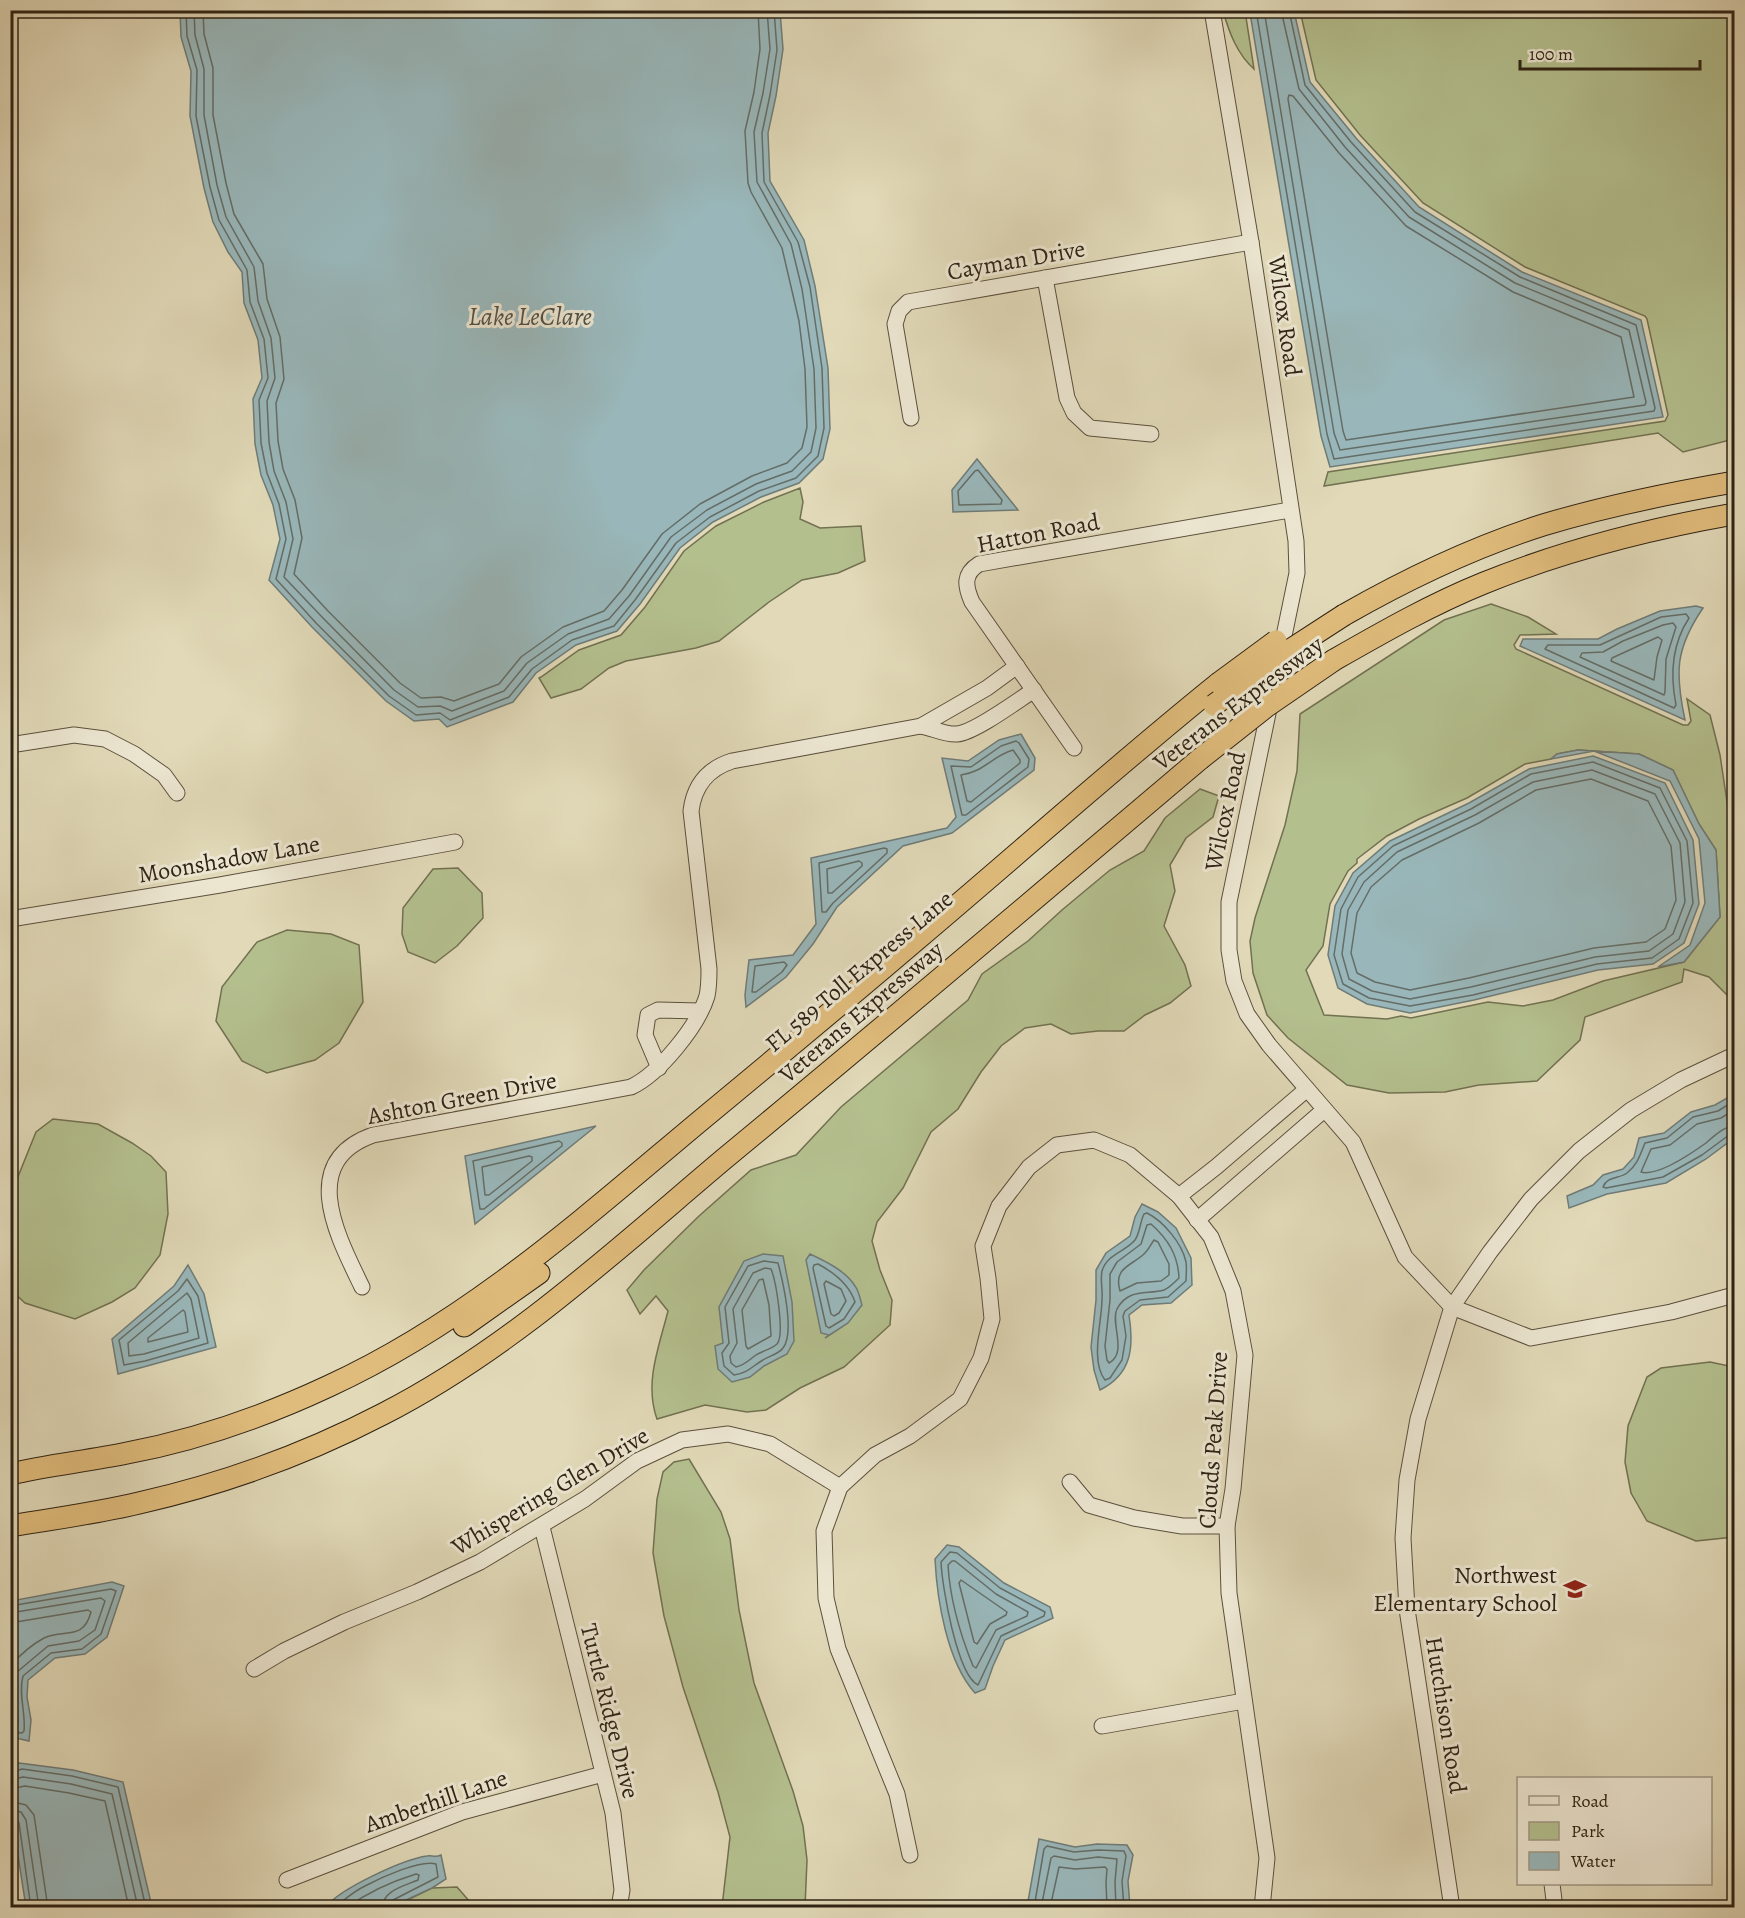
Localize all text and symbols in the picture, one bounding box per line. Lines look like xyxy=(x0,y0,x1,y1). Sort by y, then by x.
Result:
scale bar xyxy=(1520,33,1700,71)
text: 100 m xyxy=(1529,42,1573,66)
street label: Cayman Drive xyxy=(945,232,1087,288)
street label: Wilcox Road xyxy=(1261,253,1309,378)
water label: Lake LeClare xyxy=(468,299,592,334)
street label: Hatton Road xyxy=(974,505,1102,561)
street label: Veterans Expressway xyxy=(1146,628,1330,778)
street label: Wilcox Road xyxy=(1197,748,1253,875)
street label: Moonshadow Lane xyxy=(136,827,322,891)
street label: FL 589 Toll Express Lane xyxy=(758,883,960,1059)
street label: Veterans Expressway xyxy=(771,934,950,1091)
street label: Ashton Green Drive xyxy=(364,1064,559,1132)
street label: Clouds Peak Drive xyxy=(1191,1350,1235,1530)
street label: Whispering Glen Drive xyxy=(445,1419,655,1563)
place label: Northwest Elementary School xyxy=(1373,1559,1557,1619)
school or university icon: Northwest Elementary School xyxy=(1562,1576,1588,1602)
street label: Turtle Ridge Drive xyxy=(573,1620,647,1802)
street label: Hutchison Road xyxy=(1418,1634,1474,1796)
street label: Amberhill Lane xyxy=(359,1762,512,1841)
legend xyxy=(1517,1777,1712,1885)
text: Road xyxy=(1571,1789,1609,1813)
text: Park xyxy=(1571,1819,1605,1843)
text: Water xyxy=(1570,1849,1616,1873)

